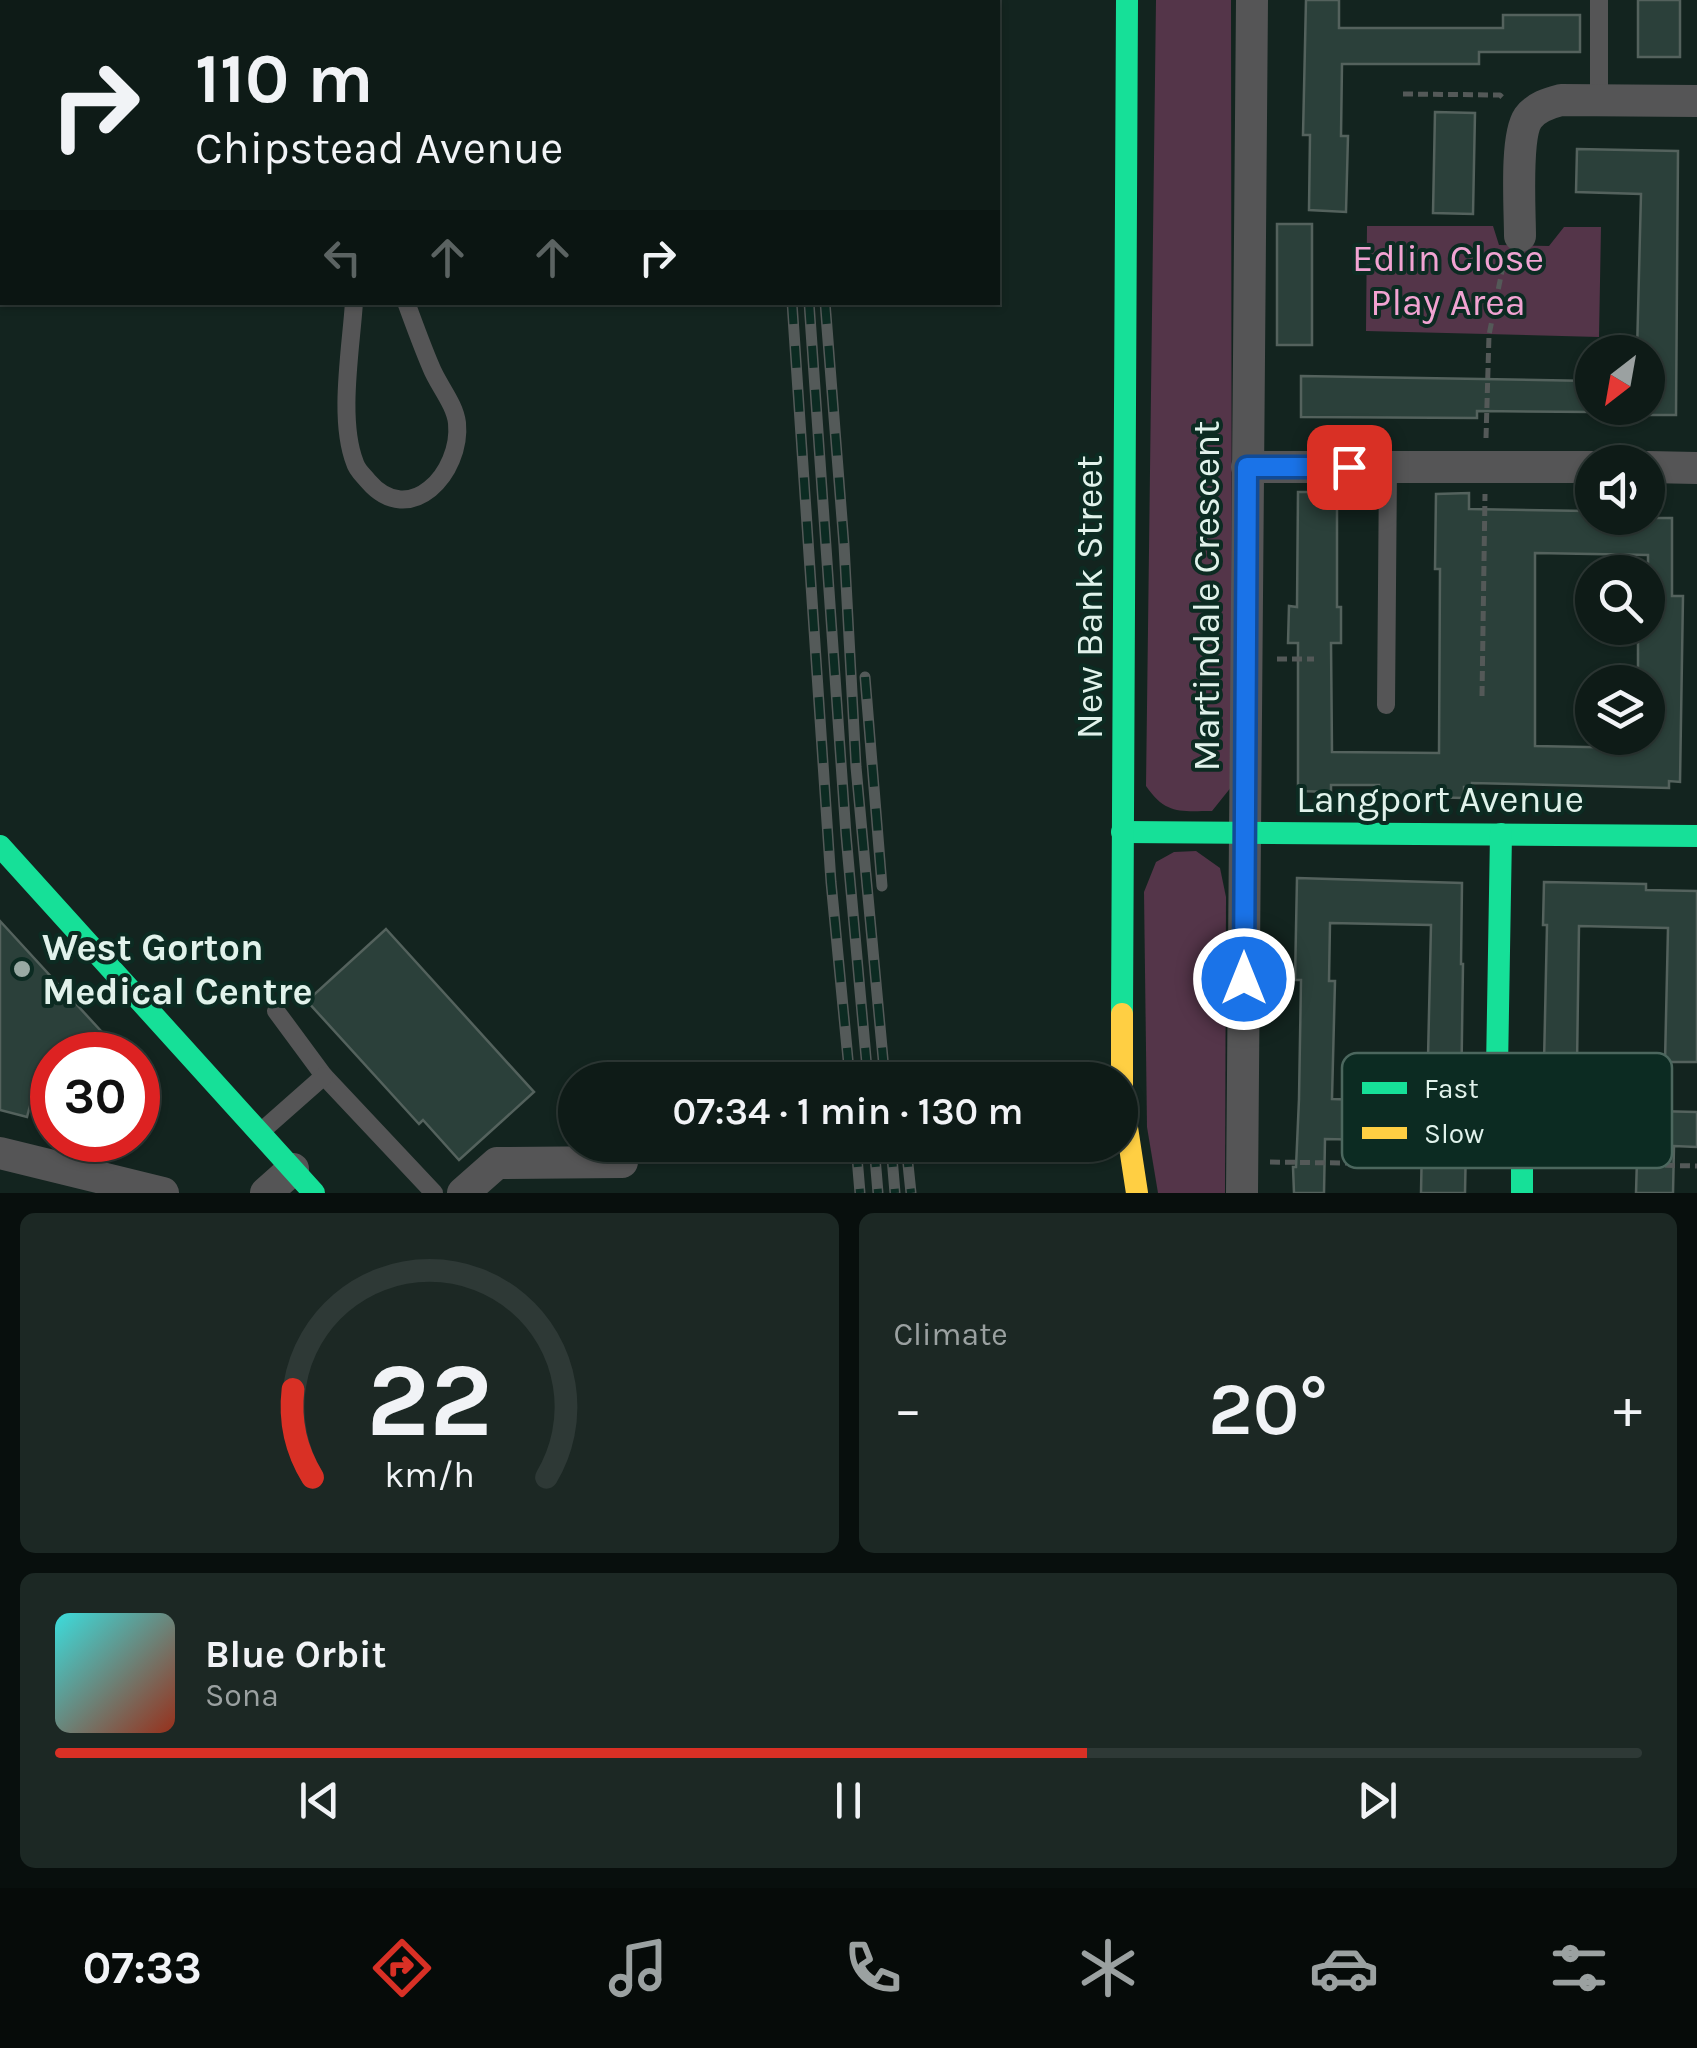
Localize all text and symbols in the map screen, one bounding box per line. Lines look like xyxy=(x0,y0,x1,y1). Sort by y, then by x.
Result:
text: 110 m xyxy=(195,38,373,120)
icon: right xyxy=(30,40,160,170)
text: Chipstead Avenue xyxy=(195,122,563,174)
icon: left xyxy=(315,230,370,285)
icon: ahead xyxy=(420,230,475,285)
icon: ahead xyxy=(525,230,580,285)
icon: right xyxy=(630,230,685,285)
park label: Edlin Close Play Area xyxy=(1352,236,1544,325)
north arrow xyxy=(1575,335,1665,425)
map controls xyxy=(1575,335,1665,755)
street label: Martindale Crescent xyxy=(1184,421,1229,771)
pin xyxy=(1307,425,1392,510)
icon: arrive xyxy=(1322,440,1377,495)
button: sound xyxy=(1575,445,1665,535)
street label: New Bank Street xyxy=(1067,455,1112,739)
button: search xyxy=(1575,555,1665,645)
button: layers xyxy=(1575,665,1665,755)
street label: Langport Avenue xyxy=(1296,777,1584,822)
place label: West Gorton Medical Centre xyxy=(42,925,313,1014)
position arrow xyxy=(1192,927,1296,1031)
marker: West Gorton Medical Centre xyxy=(11,958,33,980)
speed limit sign: 30 xyxy=(30,1032,160,1162)
legend xyxy=(1342,1053,1672,1168)
text: Fast xyxy=(1424,1072,1479,1105)
text: 07:34 · 1 min · 130 m xyxy=(673,1089,1023,1134)
text: Slow xyxy=(1424,1117,1484,1150)
text: Climate xyxy=(894,1316,1008,1353)
text: 22 xyxy=(366,1340,492,1461)
text: 20° xyxy=(1208,1365,1328,1453)
text: − xyxy=(894,1377,922,1441)
text: + xyxy=(1613,1377,1642,1441)
text: km/h xyxy=(384,1454,475,1496)
text: Blue Orbit xyxy=(205,1632,386,1677)
text: Sona xyxy=(205,1677,279,1714)
icon: previous xyxy=(292,1773,347,1828)
icon: pause xyxy=(821,1773,876,1828)
icon: next xyxy=(1350,1773,1405,1828)
icon: directions xyxy=(367,1933,437,2003)
icon: music xyxy=(603,1933,673,2003)
icon: phone xyxy=(838,1933,908,2003)
icon: climate xyxy=(1073,1933,1143,2003)
icon: car xyxy=(1309,1933,1379,2003)
icon: filters xyxy=(1544,1933,1614,2003)
text: 07:33 xyxy=(83,1942,202,1994)

